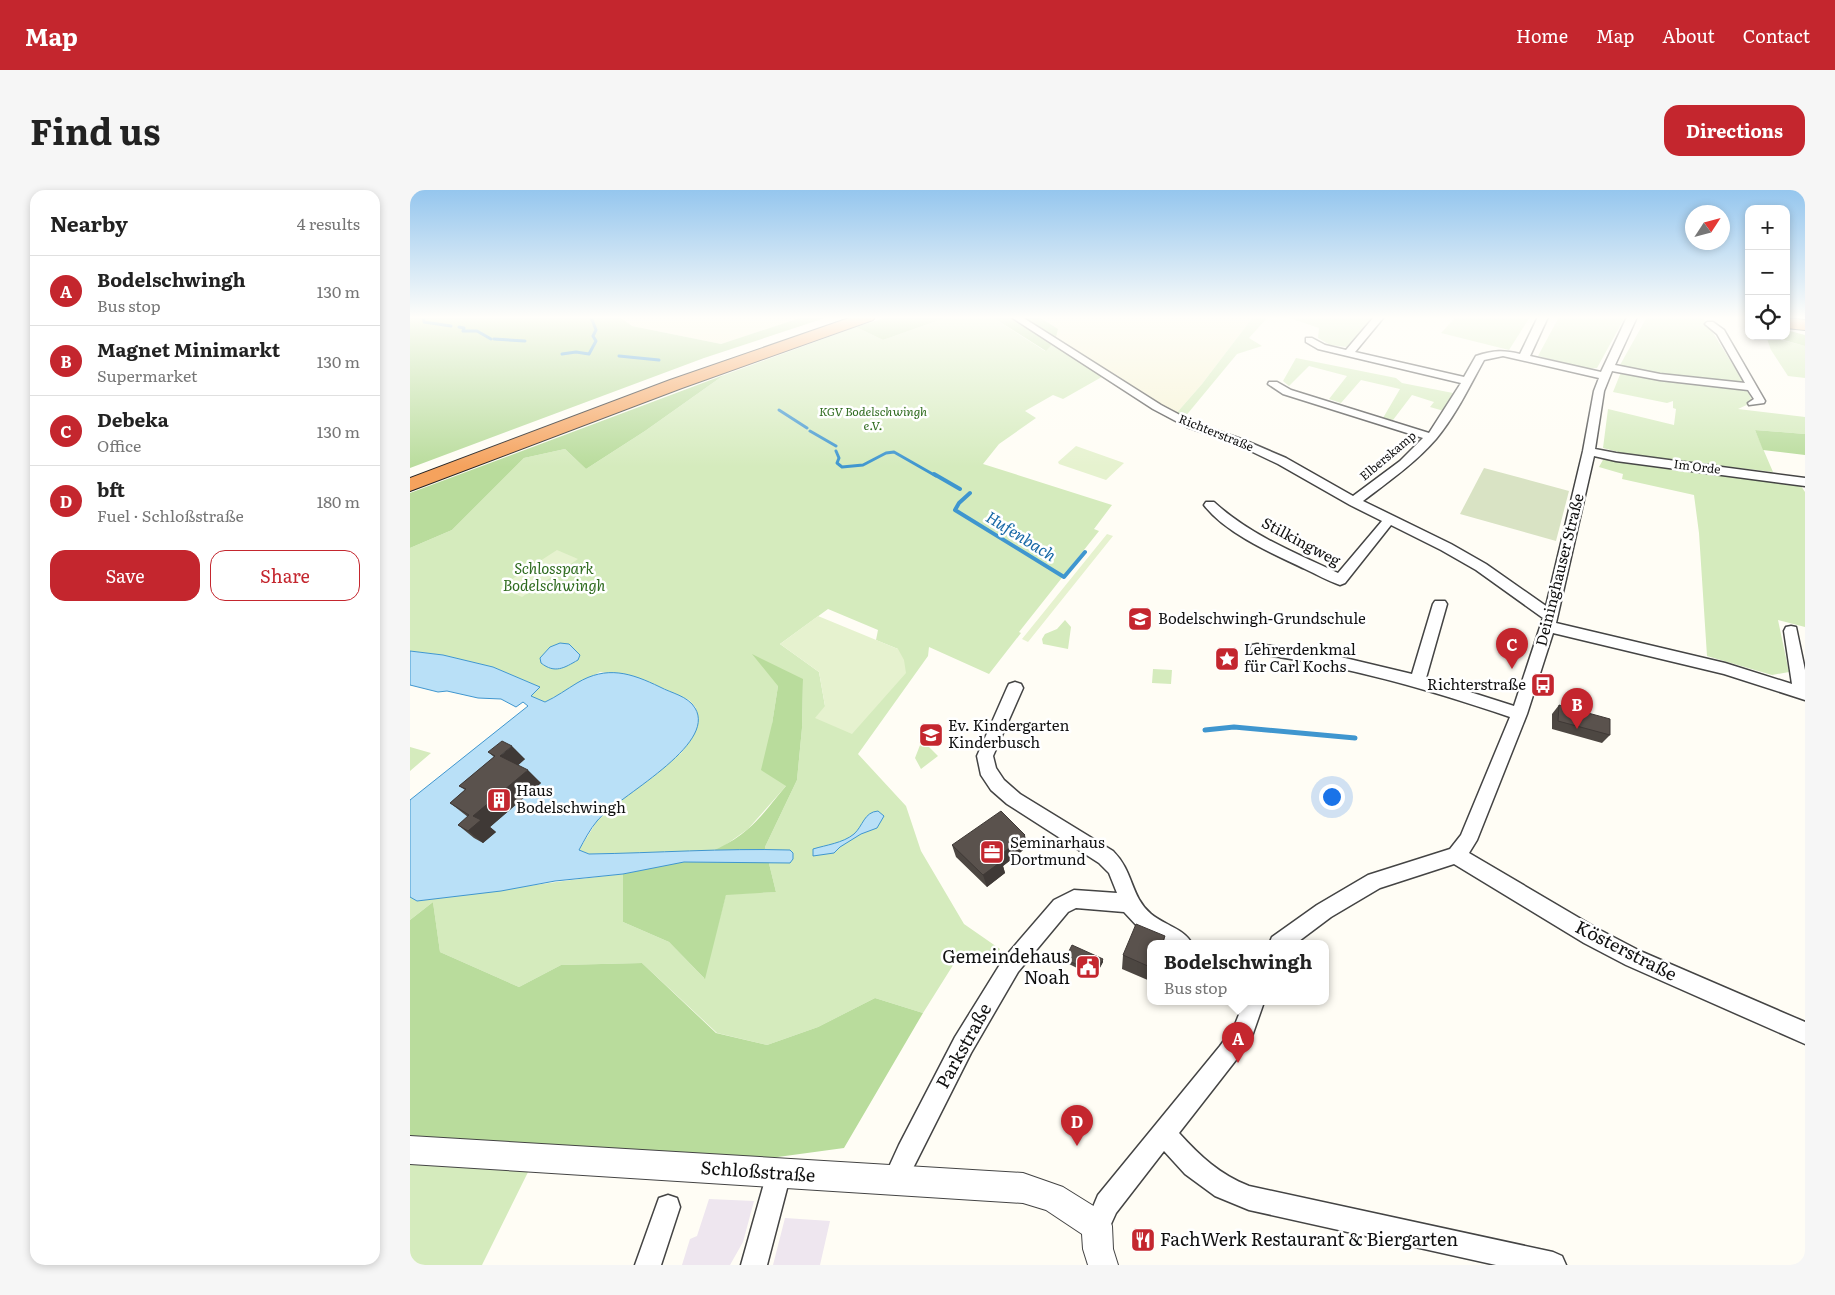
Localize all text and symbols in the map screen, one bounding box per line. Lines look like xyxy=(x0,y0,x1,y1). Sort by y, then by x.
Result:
text: Map xyxy=(25,18,78,53)
text: Home xyxy=(1516,22,1568,49)
text: Map xyxy=(1596,22,1634,49)
text: About xyxy=(1662,22,1715,49)
text: Contact xyxy=(1743,22,1810,49)
text: Find us xyxy=(30,104,160,156)
button: Directions xyxy=(1664,105,1805,156)
north arrow xyxy=(1685,205,1730,250)
map controls xyxy=(1745,205,1790,340)
button: + xyxy=(1745,205,1790,250)
text: Nearby xyxy=(50,207,128,238)
text: 4 results xyxy=(297,211,360,235)
button: − xyxy=(1745,250,1790,295)
text: Bodelschwingh xyxy=(97,265,246,293)
text: A xyxy=(60,279,72,303)
text: 130 m xyxy=(317,279,360,303)
text: Bus stop xyxy=(97,293,161,317)
button: locate xyxy=(1745,295,1790,340)
text: Magnet Minimarkt xyxy=(97,335,280,363)
text: B xyxy=(60,349,72,373)
text: 130 m xyxy=(317,349,360,373)
text: Supermarket xyxy=(97,363,197,387)
park label: KGV Bodelschwingh e.V. xyxy=(819,402,927,434)
text: Debeka xyxy=(97,405,169,433)
street label: Richterstraße xyxy=(1176,409,1256,455)
text: C xyxy=(60,419,72,443)
text: 130 m xyxy=(317,419,360,443)
street label: Elberskamp xyxy=(1355,426,1419,484)
text: Office xyxy=(97,433,141,457)
street label: Im Orde xyxy=(1673,454,1722,478)
text: bft xyxy=(97,475,125,503)
text: D xyxy=(60,489,72,513)
text: 180 m xyxy=(317,489,360,513)
street label: Deininghauser Straße xyxy=(1528,491,1589,648)
text: Fuel · Schloßstraße xyxy=(97,503,244,527)
water label: Hufenbach xyxy=(982,504,1062,566)
street label: Stilkingweg xyxy=(1258,510,1346,571)
button: Save xyxy=(50,550,200,601)
button: Share xyxy=(210,550,360,601)
park label: Schlosspark Bodelschwingh xyxy=(503,556,605,596)
school or university icon: Bodelschwingh-Grundschule xyxy=(1127,606,1153,632)
place label: Bodelschwingh-Grundschule xyxy=(1158,606,1366,629)
pin: C xyxy=(1496,628,1528,669)
place label: Lehrerdenkmal für Carl Kochs xyxy=(1244,637,1356,677)
place icon: Lehrerdenkmal für Carl Kochs xyxy=(1214,646,1240,672)
place label: Richterstraße xyxy=(1427,672,1526,695)
bus stop icon: Richterstraße xyxy=(1530,672,1556,698)
pin: B xyxy=(1561,688,1593,729)
place label: Ev. Kindergarten Kinderbusch xyxy=(948,713,1069,753)
school or university icon: Ev. Kindergarten Kinderbusch xyxy=(918,722,944,748)
place label: Haus Bodelschwingh xyxy=(516,778,626,818)
your location xyxy=(1319,784,1345,810)
building icon: Haus Bodelschwingh xyxy=(486,787,512,813)
place label: Seminarhaus Dortmund xyxy=(1010,830,1105,870)
office icon: Seminarhaus Dortmund xyxy=(979,839,1005,865)
street label: Kösterstraße xyxy=(1571,912,1682,987)
popup xyxy=(1147,940,1329,1005)
place label: Gemeindehaus Noah xyxy=(942,942,1070,990)
text: Bodelschwingh xyxy=(1164,947,1312,975)
public building icon: Gemeindehaus Noah xyxy=(1075,954,1101,980)
text: Bus stop xyxy=(1164,975,1227,999)
street label: Parkstraße xyxy=(928,998,997,1093)
pin: A xyxy=(1222,1022,1254,1063)
pin: D xyxy=(1061,1105,1093,1146)
street label: Schloßstraße xyxy=(700,1153,816,1188)
place label: FachWerk Restaurant & Biergarten xyxy=(1160,1225,1458,1252)
restaurant icon: FachWerk Restaurant & Biergarten xyxy=(1130,1227,1156,1253)

